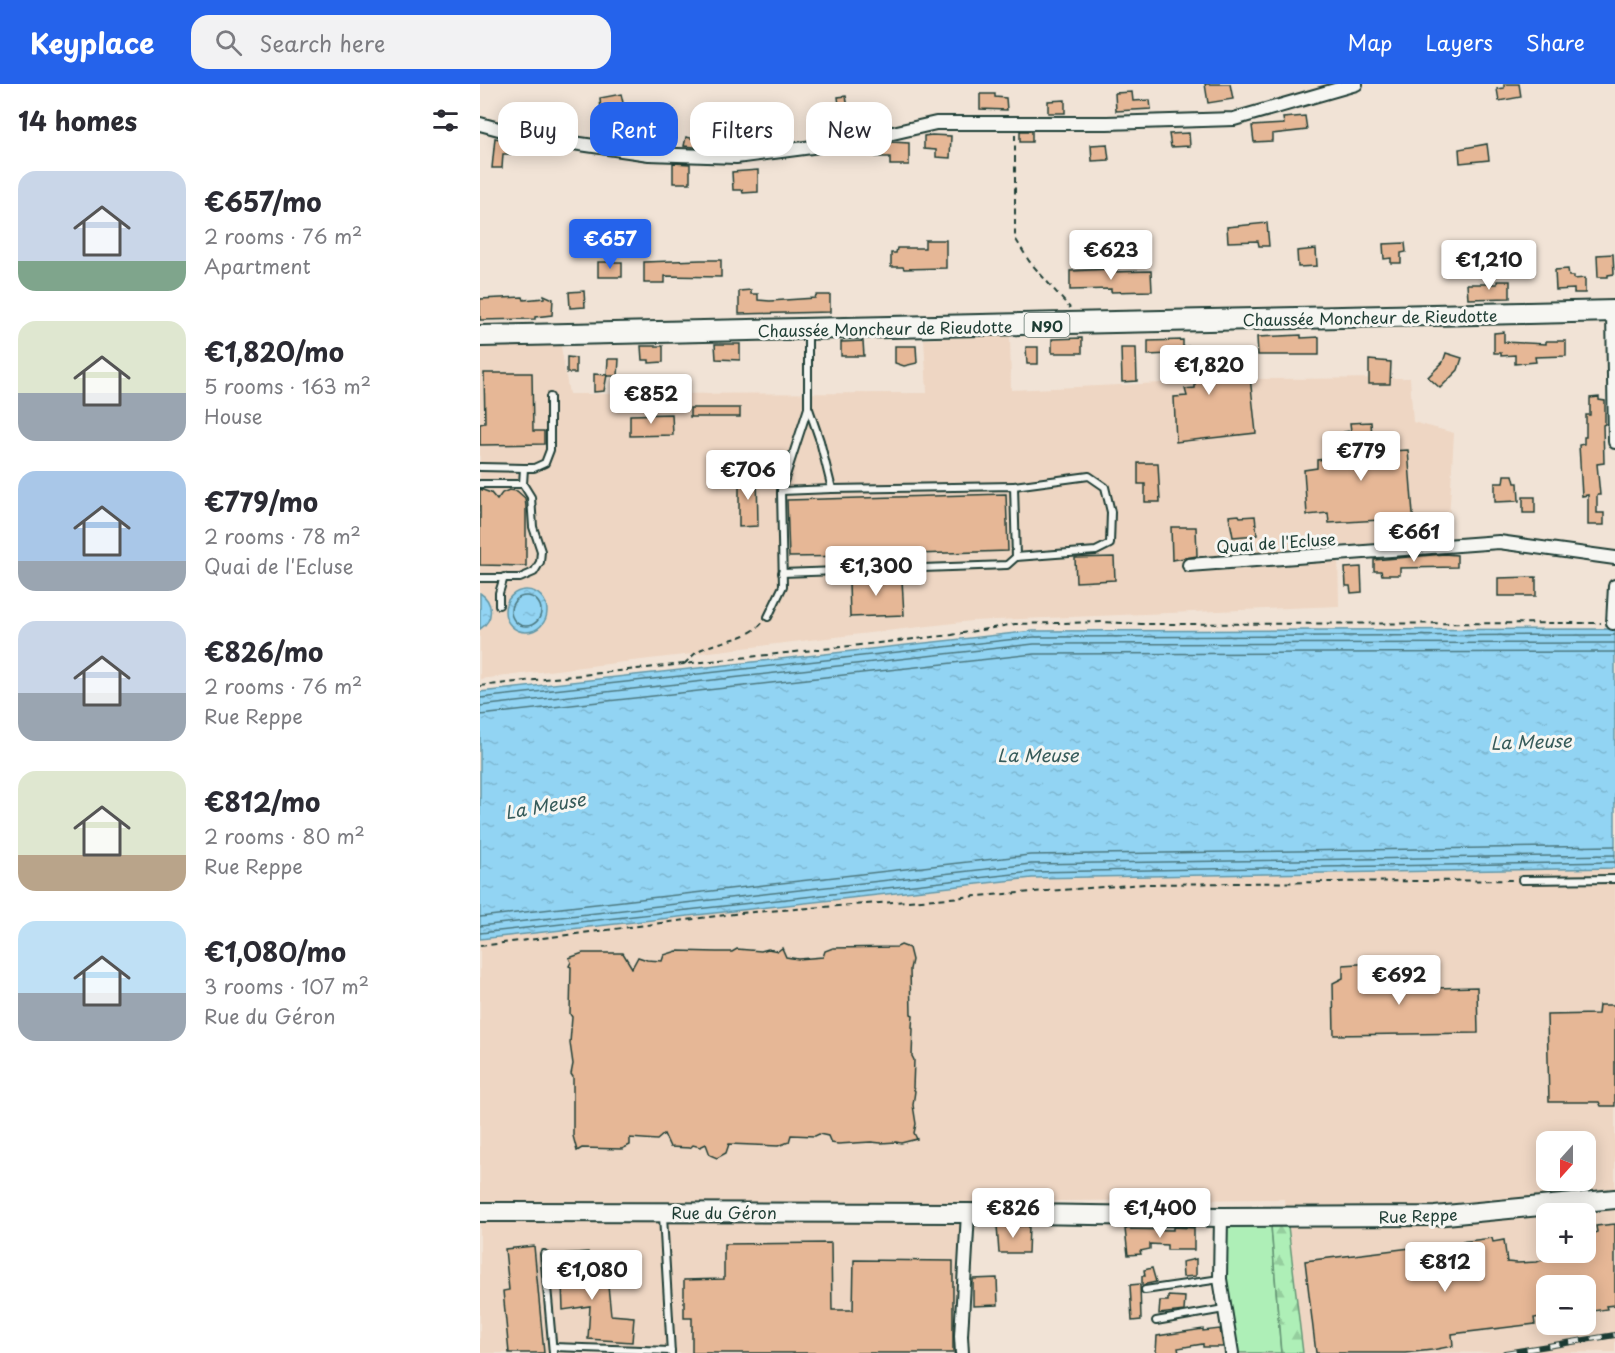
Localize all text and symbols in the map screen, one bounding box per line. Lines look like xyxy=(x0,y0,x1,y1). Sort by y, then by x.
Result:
search box xyxy=(191,15,611,69)
text: Keyplace xyxy=(30,21,155,64)
icon: search xyxy=(212,26,245,59)
text: Search here xyxy=(260,26,385,59)
text: Map xyxy=(1348,26,1392,58)
text: Layers xyxy=(1425,26,1493,58)
text: Share xyxy=(1526,26,1585,58)
text: 14 homes xyxy=(18,101,137,140)
chip: Buy xyxy=(498,102,578,156)
chip: Rent xyxy=(590,102,678,156)
chip: Filters xyxy=(690,102,794,156)
chip: New xyxy=(806,102,892,156)
icon: filters xyxy=(429,104,462,137)
text: €657/mo xyxy=(204,182,322,221)
icon: home xyxy=(66,195,138,267)
pin: €657 xyxy=(574,219,646,270)
text: 2 rooms · 76 m² xyxy=(204,221,362,251)
text: €657 xyxy=(583,223,637,253)
pin: €623 xyxy=(1075,230,1147,281)
text: €623 xyxy=(1083,234,1139,264)
pin: €1,210 xyxy=(1440,240,1538,291)
text: €1,210 xyxy=(1455,244,1523,274)
text: Apartment xyxy=(204,251,311,281)
street label: Chaussée Moncheur de Rieudotte xyxy=(1243,303,1497,331)
road number: N90 xyxy=(1024,313,1070,337)
street label: Chaussée Moncheur de Rieudotte xyxy=(758,314,1012,342)
text: €1,820/mo xyxy=(204,332,344,371)
icon: home xyxy=(66,345,138,417)
pin: €1,820 xyxy=(1160,345,1258,396)
text: €1,820 xyxy=(1174,349,1244,379)
text: 5 rooms · 163 m² xyxy=(204,371,371,401)
pin: €852 xyxy=(615,374,687,425)
text: €852 xyxy=(624,378,678,408)
text: House xyxy=(204,401,263,431)
pin: €779 xyxy=(1325,431,1397,482)
text: €779 xyxy=(1336,435,1386,465)
pin: €706 xyxy=(712,450,784,501)
text: €706 xyxy=(720,454,776,484)
text: €779/mo xyxy=(204,482,318,521)
icon: home xyxy=(66,495,138,567)
pin: €661 xyxy=(1378,512,1450,563)
text: €661 xyxy=(1388,516,1440,546)
text: 2 rooms · 78 m² xyxy=(204,521,361,551)
street label: Quai de l'Ecluse xyxy=(1215,526,1337,558)
pin: €1,300 xyxy=(827,546,925,597)
text: €1,300 xyxy=(839,550,913,580)
text: Quai de l'Ecluse xyxy=(204,551,354,581)
text: €826/mo xyxy=(204,632,323,671)
icon: home xyxy=(66,645,138,717)
text: 2 rooms · 76 m² xyxy=(204,671,362,701)
text: Rue Reppe xyxy=(204,701,303,731)
water label: La Meuse xyxy=(1490,726,1573,756)
water label: La Meuse xyxy=(997,741,1080,768)
text: €812/mo xyxy=(204,782,320,821)
water label: La Meuse xyxy=(503,784,589,825)
icon: home xyxy=(66,795,138,867)
text: 2 rooms · 80 m² xyxy=(204,821,365,851)
text: Rue Reppe xyxy=(204,851,303,881)
text: €1,080/mo xyxy=(204,932,346,971)
icon: home xyxy=(66,945,138,1017)
pin: €692 xyxy=(1363,955,1435,1006)
text: €692 xyxy=(1372,959,1426,989)
text: 3 rooms · 107 m² xyxy=(204,971,369,1001)
text: Rue du Géron xyxy=(204,1001,336,1031)
north arrow xyxy=(1536,1131,1596,1191)
map controls xyxy=(1536,1131,1596,1335)
pin: €826 xyxy=(977,1188,1049,1239)
pin: €1,400 xyxy=(1111,1188,1209,1239)
text: €826 xyxy=(986,1192,1040,1222)
text: €1,400 xyxy=(1123,1192,1197,1222)
street label: Rue du Géron xyxy=(671,1200,777,1224)
street label: Rue Reppe xyxy=(1378,1202,1458,1228)
button: + xyxy=(1536,1203,1596,1263)
pin: €812 xyxy=(1409,1242,1481,1293)
text: €812 xyxy=(1419,1246,1471,1276)
pin: €1,080 xyxy=(543,1250,641,1301)
text: €1,080 xyxy=(556,1254,628,1284)
button: − xyxy=(1536,1275,1596,1335)

